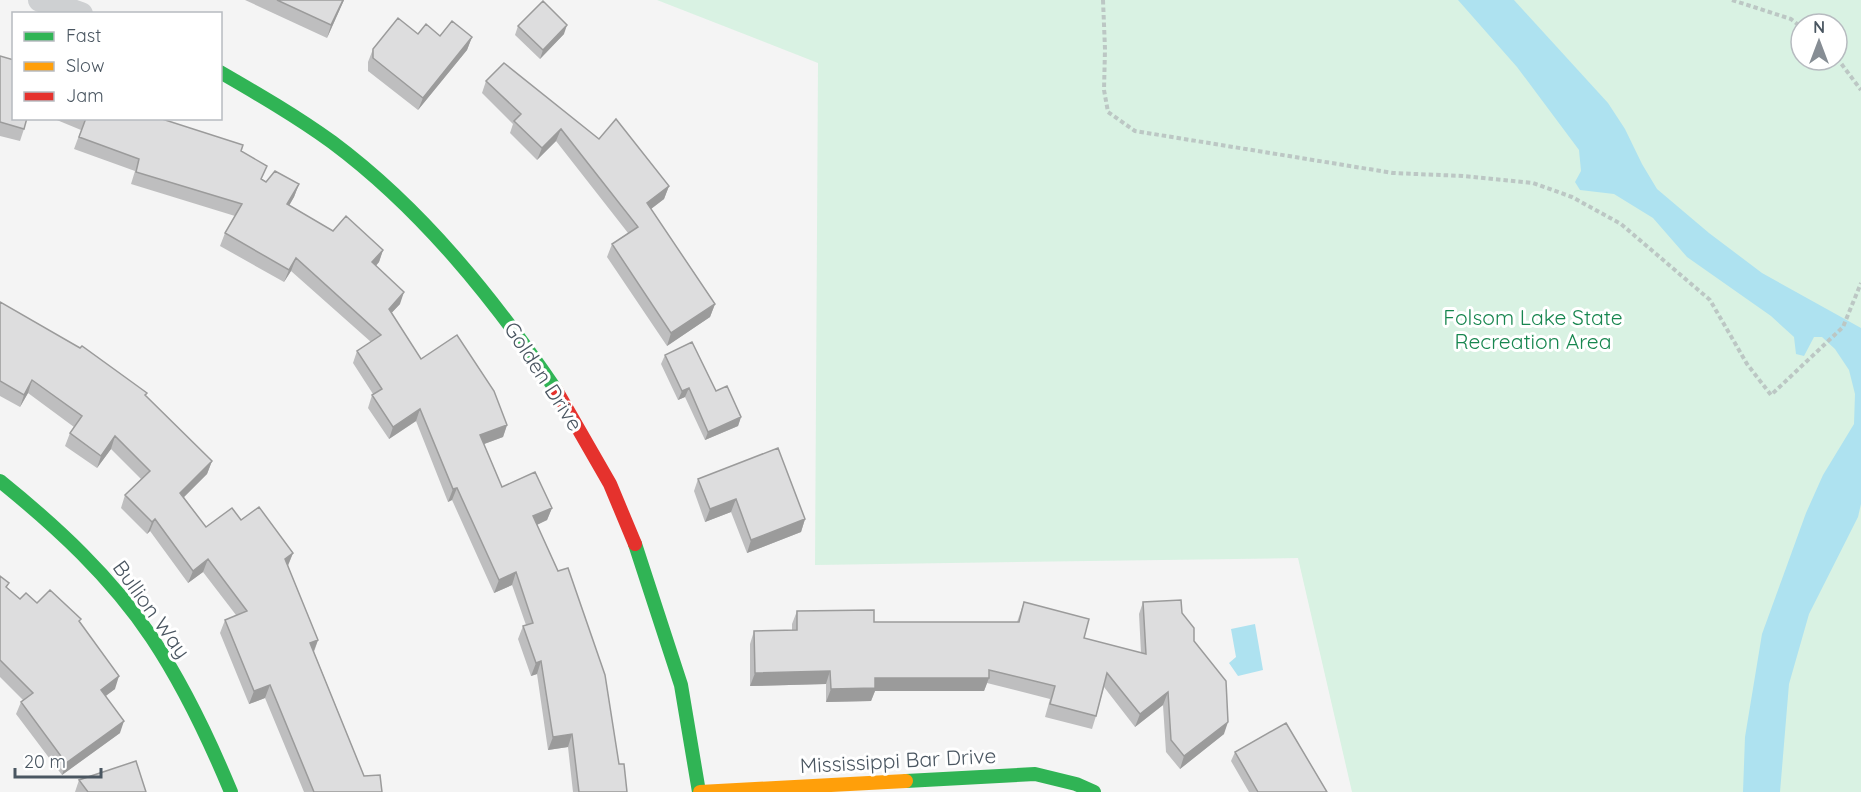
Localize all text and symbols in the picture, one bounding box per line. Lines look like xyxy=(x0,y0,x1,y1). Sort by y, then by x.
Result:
legend xyxy=(12,12,222,120)
north arrow xyxy=(1789,12,1849,72)
text: N xyxy=(1813,17,1825,37)
text: Fast xyxy=(66,24,101,47)
text: Slow xyxy=(66,54,104,77)
text: Jam xyxy=(66,84,104,107)
park label: Folsom Lake State Recreation Area xyxy=(1443,304,1623,354)
street label: Golden Drive xyxy=(499,317,589,435)
street label: Bullion Way xyxy=(108,555,196,663)
scale bar xyxy=(15,741,100,779)
street label: Mississippi Bar Drive xyxy=(799,742,997,778)
text: 20 m xyxy=(24,750,66,773)

